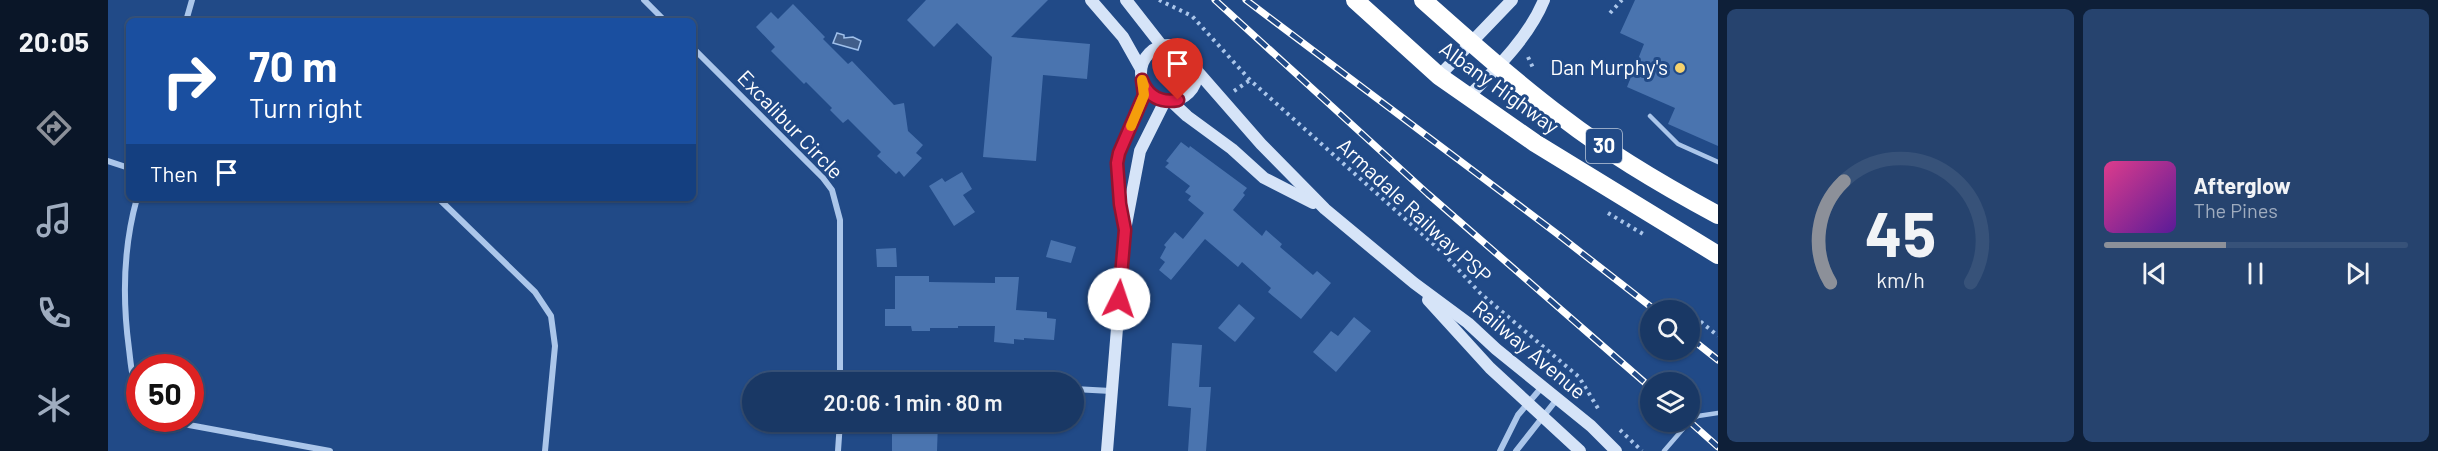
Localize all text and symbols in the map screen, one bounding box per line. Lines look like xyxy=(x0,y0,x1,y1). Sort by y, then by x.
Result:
text: 20:05 xyxy=(19,25,89,57)
street label: Albany Highway xyxy=(1435,35,1565,139)
pin xyxy=(1152,38,1203,100)
text: 70 m xyxy=(249,40,337,90)
icon: right xyxy=(150,42,228,120)
icon: arrive xyxy=(1161,47,1194,80)
place label: Dan Murphy's xyxy=(1550,54,1668,79)
marker: Dan Murphy's xyxy=(1673,61,1687,75)
street label: Excalibur Circle xyxy=(733,64,849,183)
text: Turn right xyxy=(249,91,363,123)
icon: directions xyxy=(33,107,75,149)
road number: 30 xyxy=(1586,129,1622,163)
street label: Armadale Railway PSP xyxy=(1333,132,1497,288)
icon: arrive xyxy=(210,156,243,189)
text: Then xyxy=(150,160,198,186)
text: Afterglow xyxy=(2194,172,2291,198)
text: 45 xyxy=(1865,195,1936,269)
text: The Pines xyxy=(2194,198,2278,222)
icon: music xyxy=(33,199,75,241)
icon: previous xyxy=(2138,257,2171,290)
icon: pause xyxy=(2239,257,2272,290)
icon: next xyxy=(2341,257,2374,290)
position arrow xyxy=(1087,267,1151,331)
text: km/h xyxy=(1876,267,1925,292)
icon: phone xyxy=(33,292,75,334)
street label: Railway Avenue xyxy=(1468,294,1592,403)
map controls xyxy=(1640,300,1700,432)
button: search xyxy=(1640,300,1700,360)
speed limit sign: 50 xyxy=(126,354,204,432)
button: layers xyxy=(1640,372,1700,432)
icon: climate xyxy=(33,384,75,426)
text: 20:06 · 1 min · 80 m xyxy=(824,389,1002,415)

